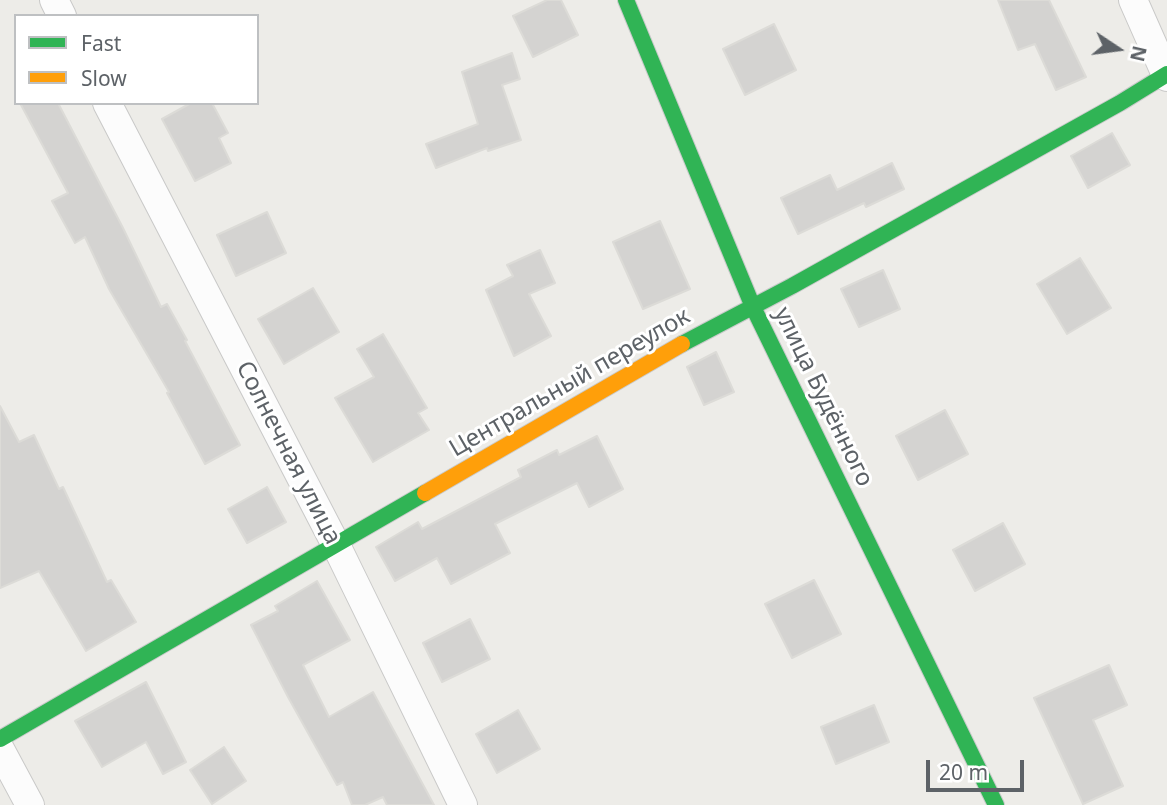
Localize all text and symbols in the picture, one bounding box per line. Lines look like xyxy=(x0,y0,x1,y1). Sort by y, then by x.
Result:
legend xyxy=(14,14,259,105)
north arrow xyxy=(1083,14,1153,84)
text: Fast xyxy=(81,29,121,57)
text: N xyxy=(1124,43,1153,64)
text: Slow xyxy=(81,64,127,92)
street label: Центральный переулок xyxy=(445,302,695,464)
street label: улица Будённого xyxy=(767,303,879,491)
street label: Солнечная улица xyxy=(229,357,347,549)
scale bar xyxy=(929,746,1027,790)
text: 20 m xyxy=(939,758,988,786)

